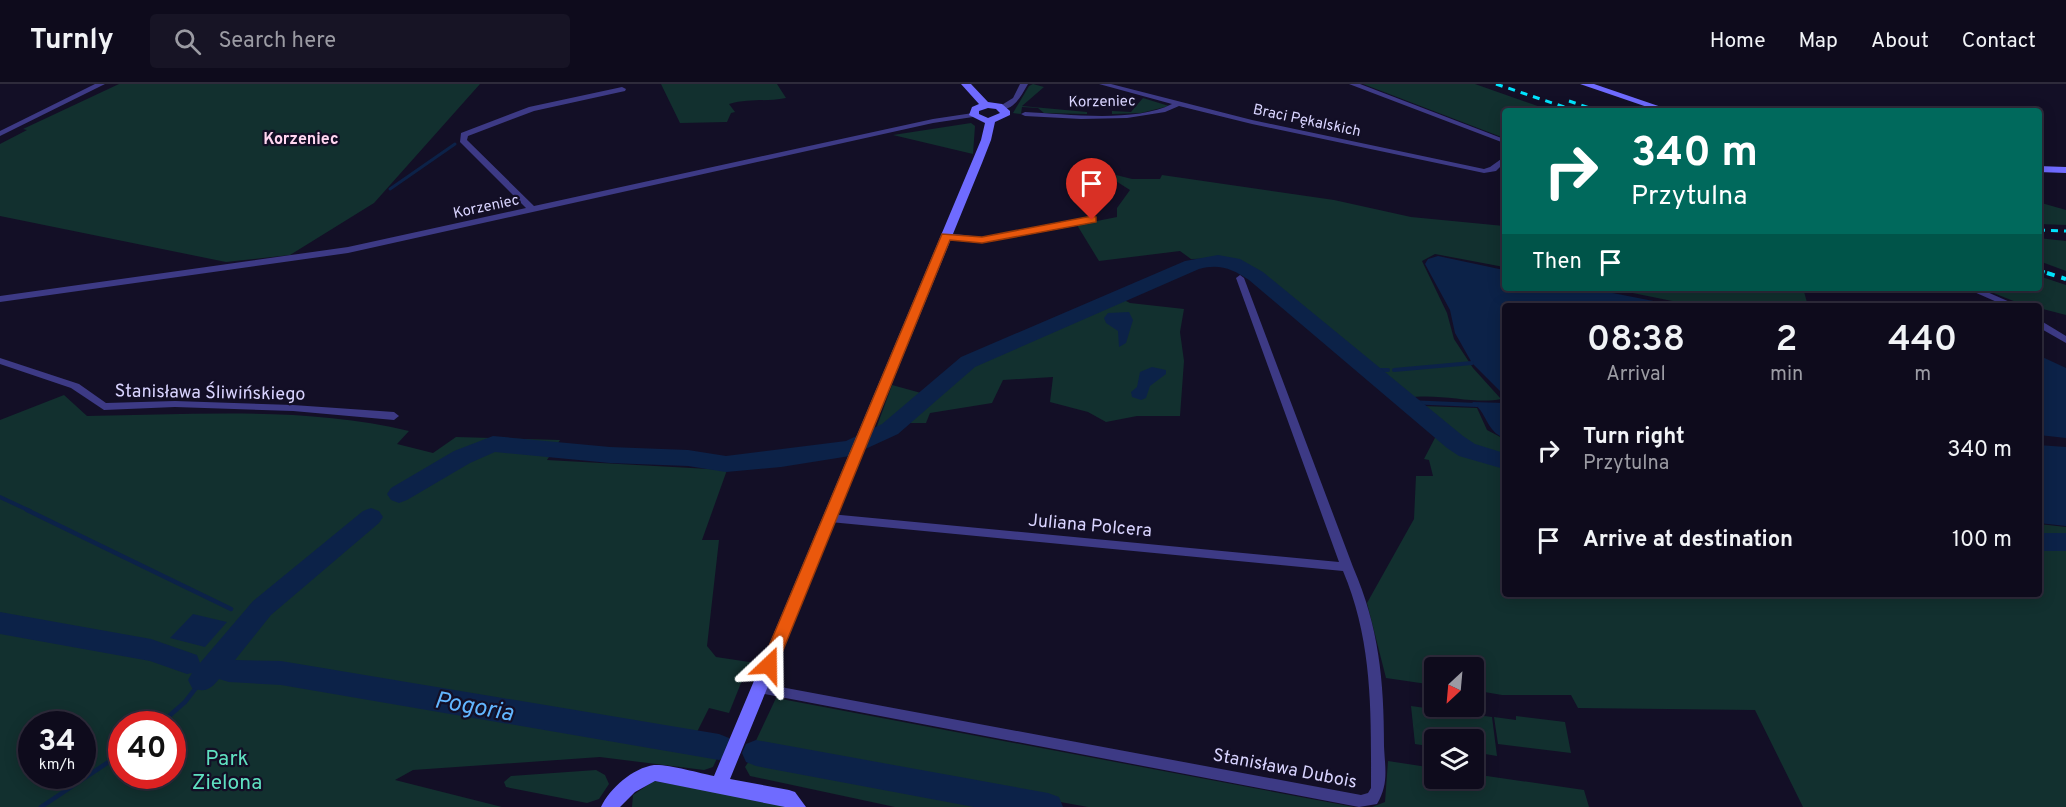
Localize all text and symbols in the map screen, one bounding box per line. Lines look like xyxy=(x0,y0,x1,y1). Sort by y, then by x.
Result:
search box xyxy=(150,14,570,68)
text: Turnly xyxy=(30,23,114,59)
icon: search xyxy=(171,25,204,58)
text: Search here xyxy=(219,28,336,55)
text: Home xyxy=(1710,28,1766,55)
text: Map xyxy=(1799,28,1838,55)
text: About xyxy=(1871,28,1929,55)
text: Contact xyxy=(1962,28,2036,55)
street label: Korzeniec xyxy=(1068,92,1136,113)
street label: Braci Pękalskich xyxy=(1251,101,1362,142)
text: 340 m xyxy=(1631,128,1758,181)
district label: Korzeniec xyxy=(263,130,339,150)
icon: right xyxy=(1532,132,1610,210)
pin xyxy=(1066,158,1117,220)
icon: arrive xyxy=(1075,167,1108,200)
text: Przytulna xyxy=(1631,180,1748,214)
street label: Korzeniec xyxy=(451,191,521,224)
icon: arrive xyxy=(1594,246,1627,279)
text: Then xyxy=(1532,249,1582,276)
text: 08:38 xyxy=(1587,318,1685,364)
text: 2 xyxy=(1776,318,1798,364)
text: 440 xyxy=(1888,318,1957,364)
text: Arrival xyxy=(1606,362,1666,388)
text: min xyxy=(1770,362,1803,388)
text: m xyxy=(1914,362,1931,388)
street label: Stanisława Śliwińskiego xyxy=(114,378,306,407)
text: Turn right xyxy=(1583,424,1685,451)
icon: right xyxy=(1532,434,1565,467)
text: 340 m xyxy=(1947,437,2012,464)
text: Przytulna xyxy=(1583,451,1669,477)
street label: Juliana Polcera xyxy=(1027,510,1153,543)
icon: arrive xyxy=(1532,524,1565,557)
text: Arrive at destination xyxy=(1583,527,1793,554)
text: 100 m xyxy=(1952,527,2012,554)
position arrow xyxy=(737,633,801,697)
north arrow xyxy=(1424,657,1484,717)
map controls xyxy=(1424,657,1484,789)
water label: Pogoria xyxy=(432,686,516,730)
speed limit sign: 40 xyxy=(108,711,186,789)
text: 34 xyxy=(38,724,76,761)
button: layers xyxy=(1424,729,1484,789)
street label: Stanisława Dubois xyxy=(1211,744,1359,795)
park label: Park Zielona xyxy=(192,746,262,797)
text: km/h xyxy=(39,756,75,775)

